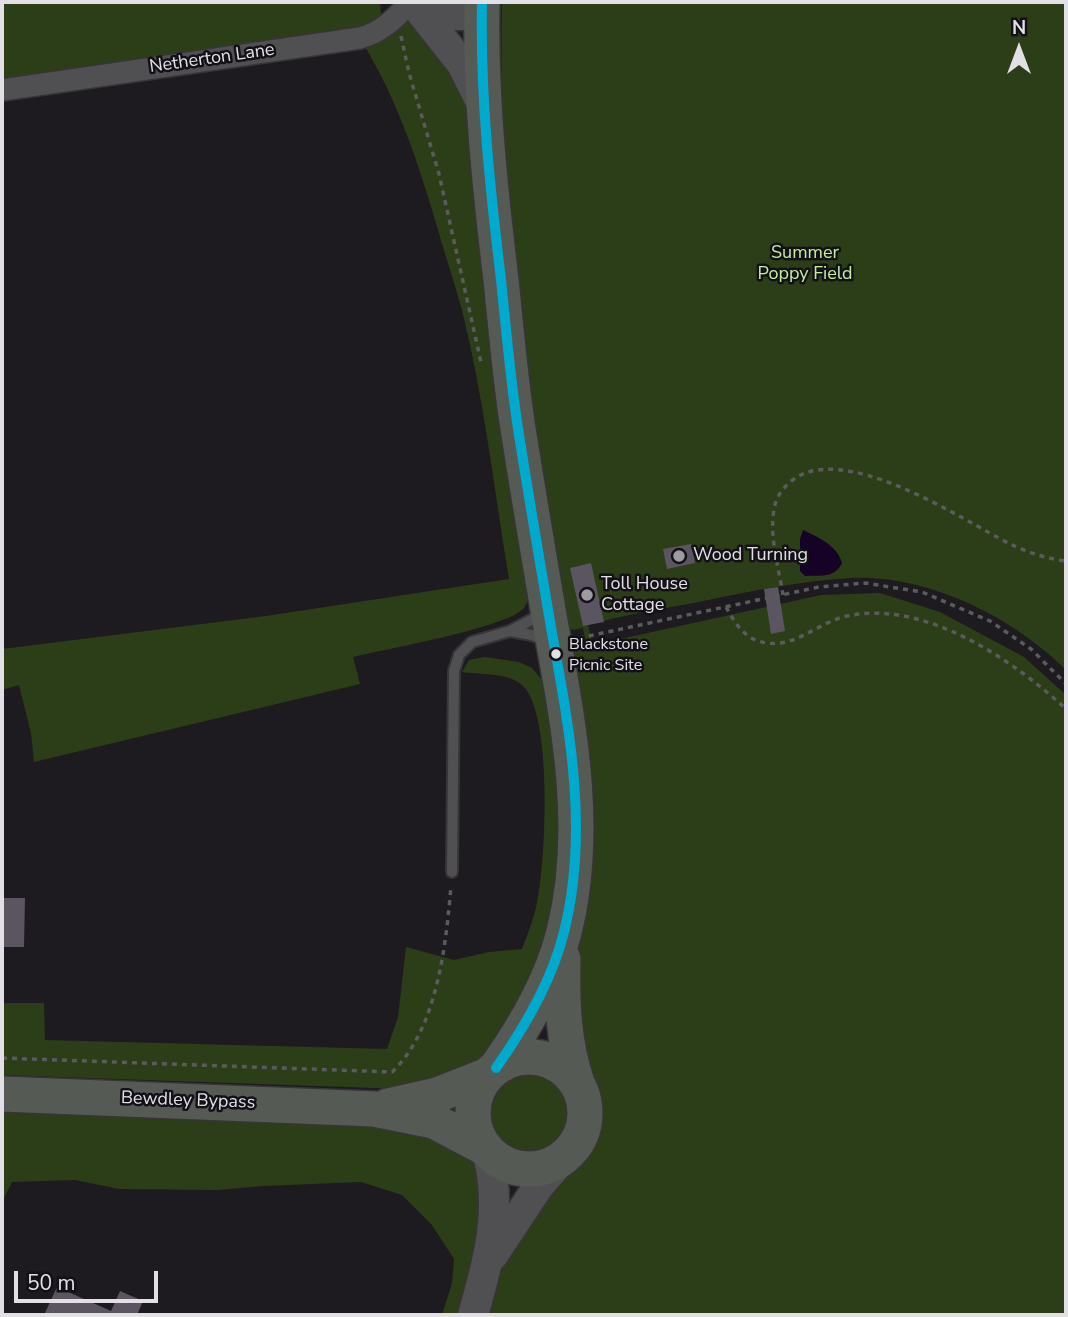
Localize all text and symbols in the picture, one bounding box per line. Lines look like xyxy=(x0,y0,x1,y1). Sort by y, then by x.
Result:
north arrow xyxy=(984,14,1054,84)
text: N xyxy=(1012,15,1026,41)
street label: Netherton Lane xyxy=(148,40,276,78)
park label: Summer Poppy Field xyxy=(757,243,853,286)
place label: Wood Turning xyxy=(693,545,808,567)
marker: Wood Turning xyxy=(671,548,687,564)
place label: Toll House Cottage xyxy=(601,574,688,616)
marker: Toll House Cottage xyxy=(579,587,595,603)
place label: Blackstone Picnic Site xyxy=(569,635,648,673)
marker: Blackstone Picnic Site xyxy=(549,647,563,661)
street label: Bewdley Bypass xyxy=(120,1088,256,1114)
scale bar xyxy=(18,1258,161,1302)
text: 50 m xyxy=(27,1269,76,1297)

